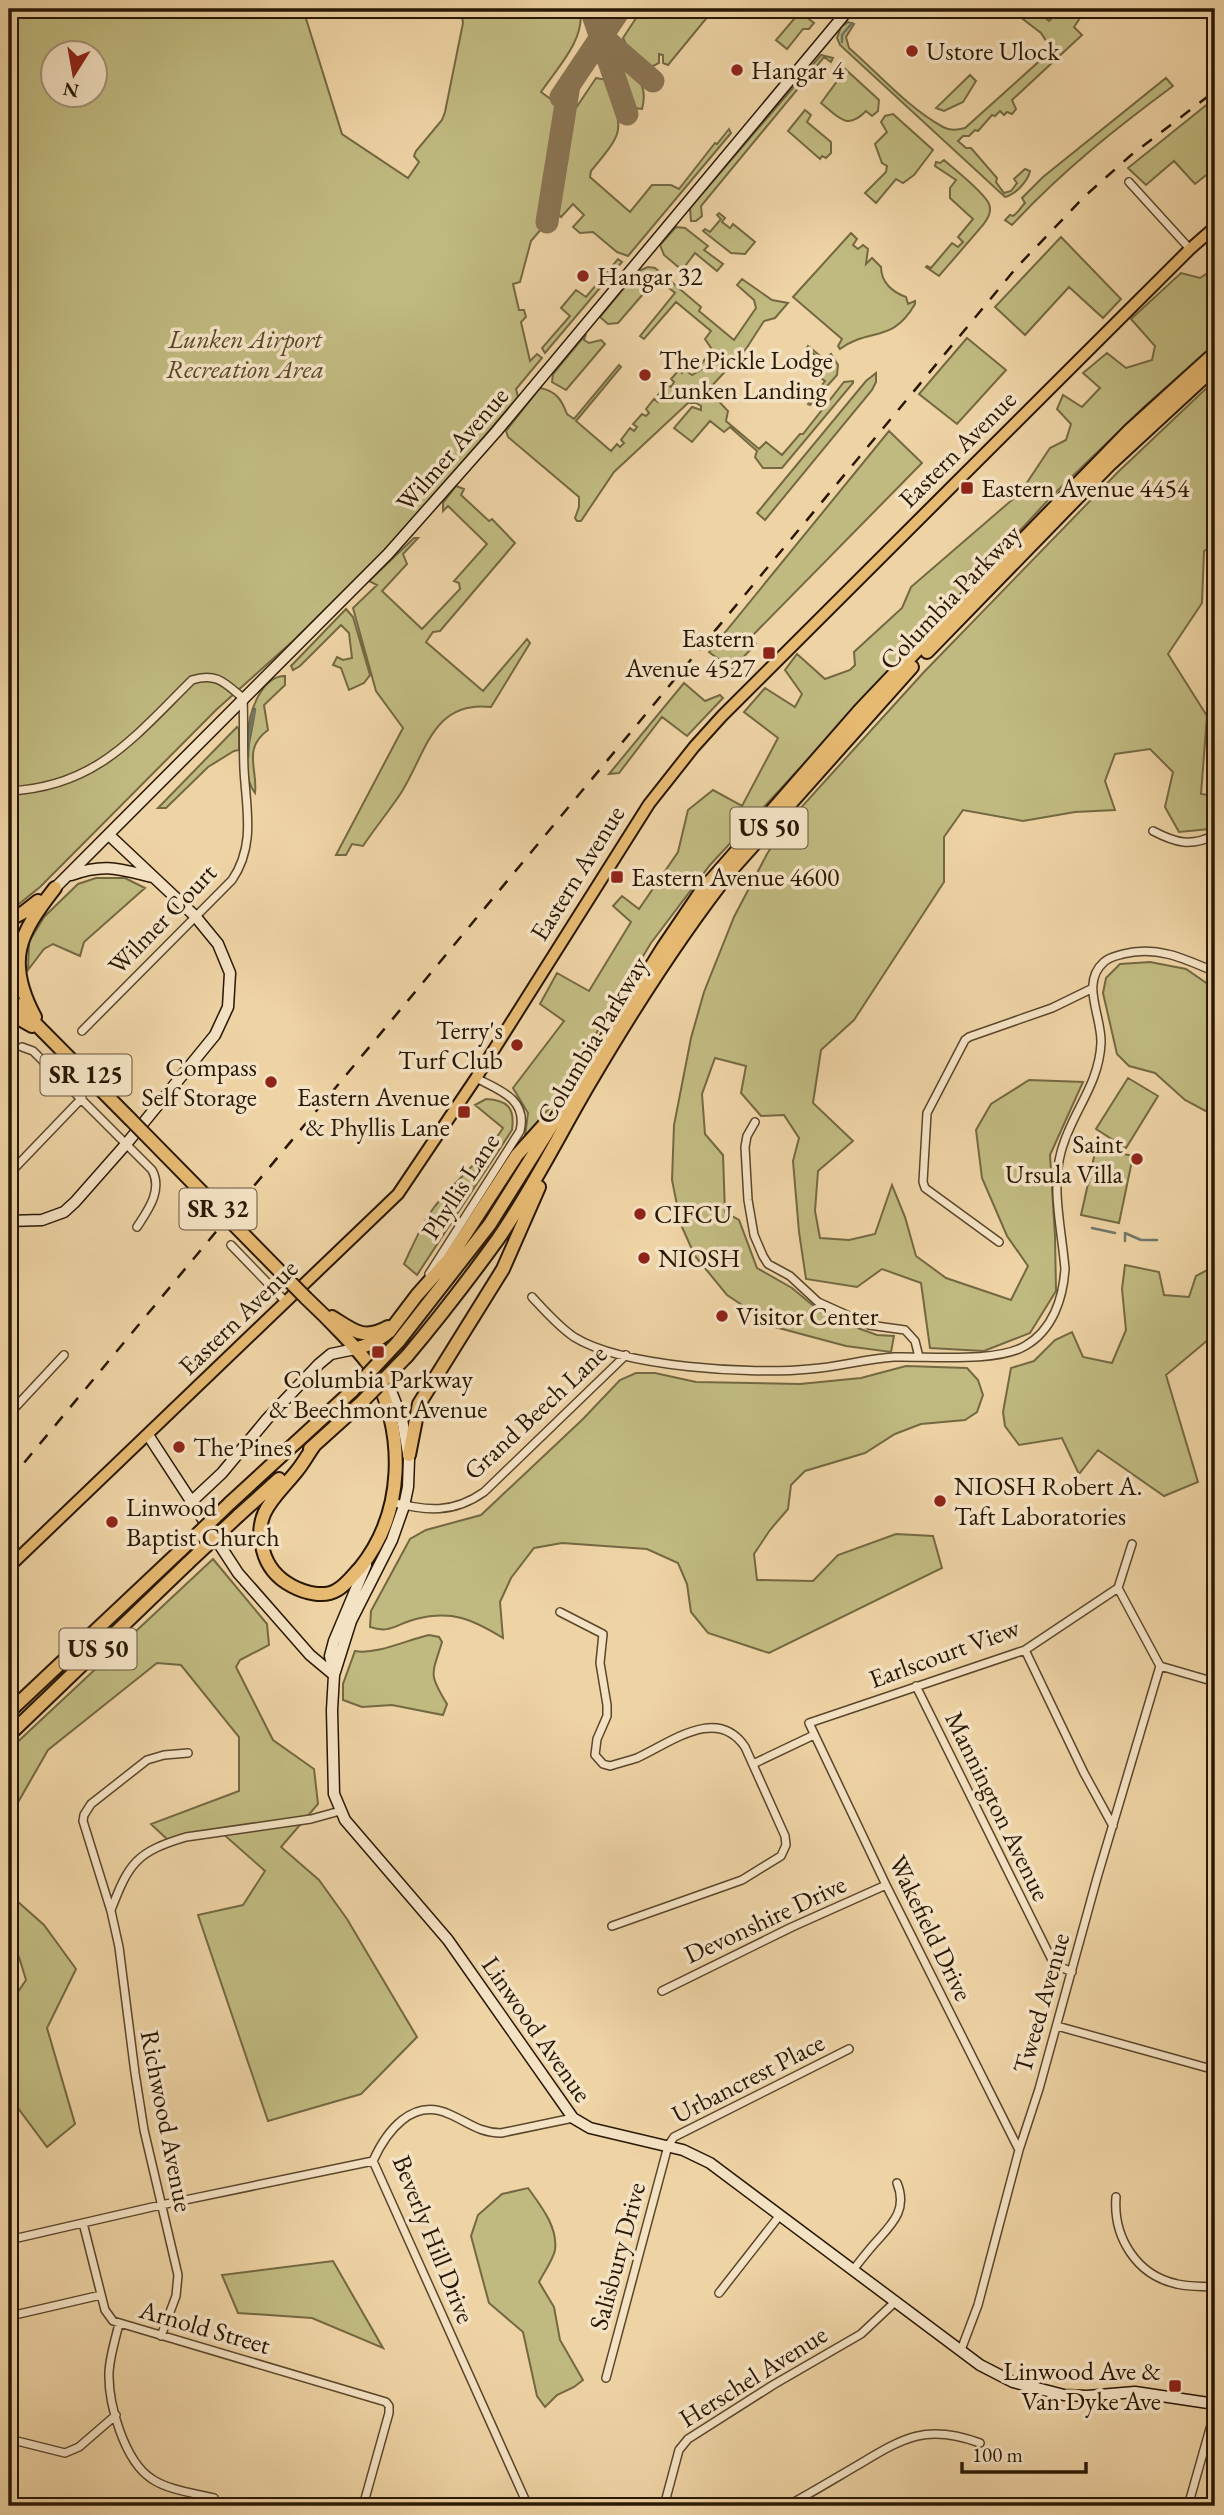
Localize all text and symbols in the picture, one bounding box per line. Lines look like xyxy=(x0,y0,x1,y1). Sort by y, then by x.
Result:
place label: Ustore Ulock xyxy=(926,34,1061,68)
north arrow xyxy=(38,38,108,108)
marker: Ustore Ulock xyxy=(904,43,920,59)
place label: Hangar 4 xyxy=(751,53,845,87)
marker: Hangar 4 xyxy=(729,62,745,78)
text: N xyxy=(60,76,81,104)
place label: Hangar 32 xyxy=(597,259,703,293)
marker: Hangar 32 xyxy=(575,268,591,284)
park label: Lunken Airport Recreation Area xyxy=(166,322,324,386)
place label: The Pickle Lodge Lunken Landing xyxy=(659,343,833,407)
marker: The Pickle Lodge Lunken Landing xyxy=(637,367,653,383)
street label: Wilmer Avenue xyxy=(388,379,516,519)
street label: Eastern Avenue xyxy=(891,383,1023,515)
place label: Eastern Avenue 4454 xyxy=(981,471,1190,505)
marker: Eastern Avenue 4454 xyxy=(959,480,975,496)
street label: Columbia Parkway xyxy=(872,517,1029,677)
place label: Eastern Avenue 4527 xyxy=(624,621,756,685)
marker: Eastern Avenue 4527 xyxy=(761,645,777,661)
street label: Eastern Avenue xyxy=(522,799,632,947)
road number: US 50 xyxy=(730,808,808,848)
street label: Wilmer Court xyxy=(100,856,224,982)
place label: Eastern Avenue 4600 xyxy=(631,860,839,894)
marker: Eastern Avenue 4600 xyxy=(609,869,625,885)
street label: Columbia Parkway xyxy=(529,949,656,1130)
place label: Terry's Turf Club xyxy=(398,1013,503,1077)
marker: Terry's Turf Club xyxy=(509,1037,525,1053)
place label: Compass Self Storage xyxy=(141,1050,257,1114)
road number: SR 125 xyxy=(41,1055,132,1096)
marker: Compass Self Storage xyxy=(263,1074,279,1090)
place label: Eastern Avenue & Phyllis Lane xyxy=(297,1080,450,1144)
marker: Eastern Avenue & Phyllis Lane xyxy=(456,1104,472,1120)
street label: Phyllis Lane xyxy=(413,1126,507,1246)
place label: Saint Ursula Villa xyxy=(1005,1127,1124,1191)
marker: Saint Ursula Villa xyxy=(1129,1151,1145,1167)
road number: SR 32 xyxy=(180,1189,256,1230)
place label: CIFCU xyxy=(654,1197,732,1231)
marker: CIFCU xyxy=(632,1206,648,1222)
place label: NIOSH xyxy=(658,1241,740,1275)
marker: NIOSH xyxy=(636,1250,652,1266)
street label: Eastern Avenue xyxy=(171,1252,305,1382)
place label: Visitor Center xyxy=(736,1299,879,1333)
marker: Visitor Center xyxy=(714,1308,730,1324)
street label: Grand Beech Lane xyxy=(456,1337,614,1487)
marker: Columbia Parkway & Beechmont Avenue xyxy=(370,1344,386,1360)
place label: Columbia Parkway & Beechmont Avenue xyxy=(269,1362,487,1426)
place label: The Pines xyxy=(193,1430,292,1464)
marker: The Pines xyxy=(171,1439,187,1455)
place label: NIOSH Robert A. Taft Laboratories xyxy=(954,1469,1143,1533)
place label: Linwood Baptist Church xyxy=(126,1490,280,1554)
marker: NIOSH Robert A. Taft Laboratories xyxy=(932,1493,948,1509)
marker: Linwood Baptist Church xyxy=(104,1514,120,1530)
street label: Earlscourt View xyxy=(864,1610,1024,1696)
road number: US 50 xyxy=(60,1629,136,1670)
street label: Mannington Avenue xyxy=(937,1706,1059,1906)
street label: Wakefield Drive xyxy=(881,1850,981,2006)
street label: Devonshire Drive xyxy=(679,1867,851,1971)
street label: Tweed Avenue xyxy=(1005,1929,1077,2077)
street label: Linwood Avenue xyxy=(474,1949,600,2109)
street label: Urbancrest Place xyxy=(666,2025,830,2131)
street label: Richwood Avenue xyxy=(133,2027,201,2215)
street label: Beverly Hill Drive xyxy=(385,2150,483,2328)
street label: Salisbury Drive xyxy=(581,2178,653,2334)
street label: Arnold Street xyxy=(135,2292,274,2362)
street label: Herschel Avenue xyxy=(673,2317,833,2435)
place label: Linwood Ave & Van Dyke Ave xyxy=(1003,2354,1161,2418)
marker: Linwood Ave & Van Dyke Ave xyxy=(1167,2378,1183,2394)
scale bar xyxy=(962,2431,1086,2475)
text: 100 m xyxy=(972,2441,1023,2468)

